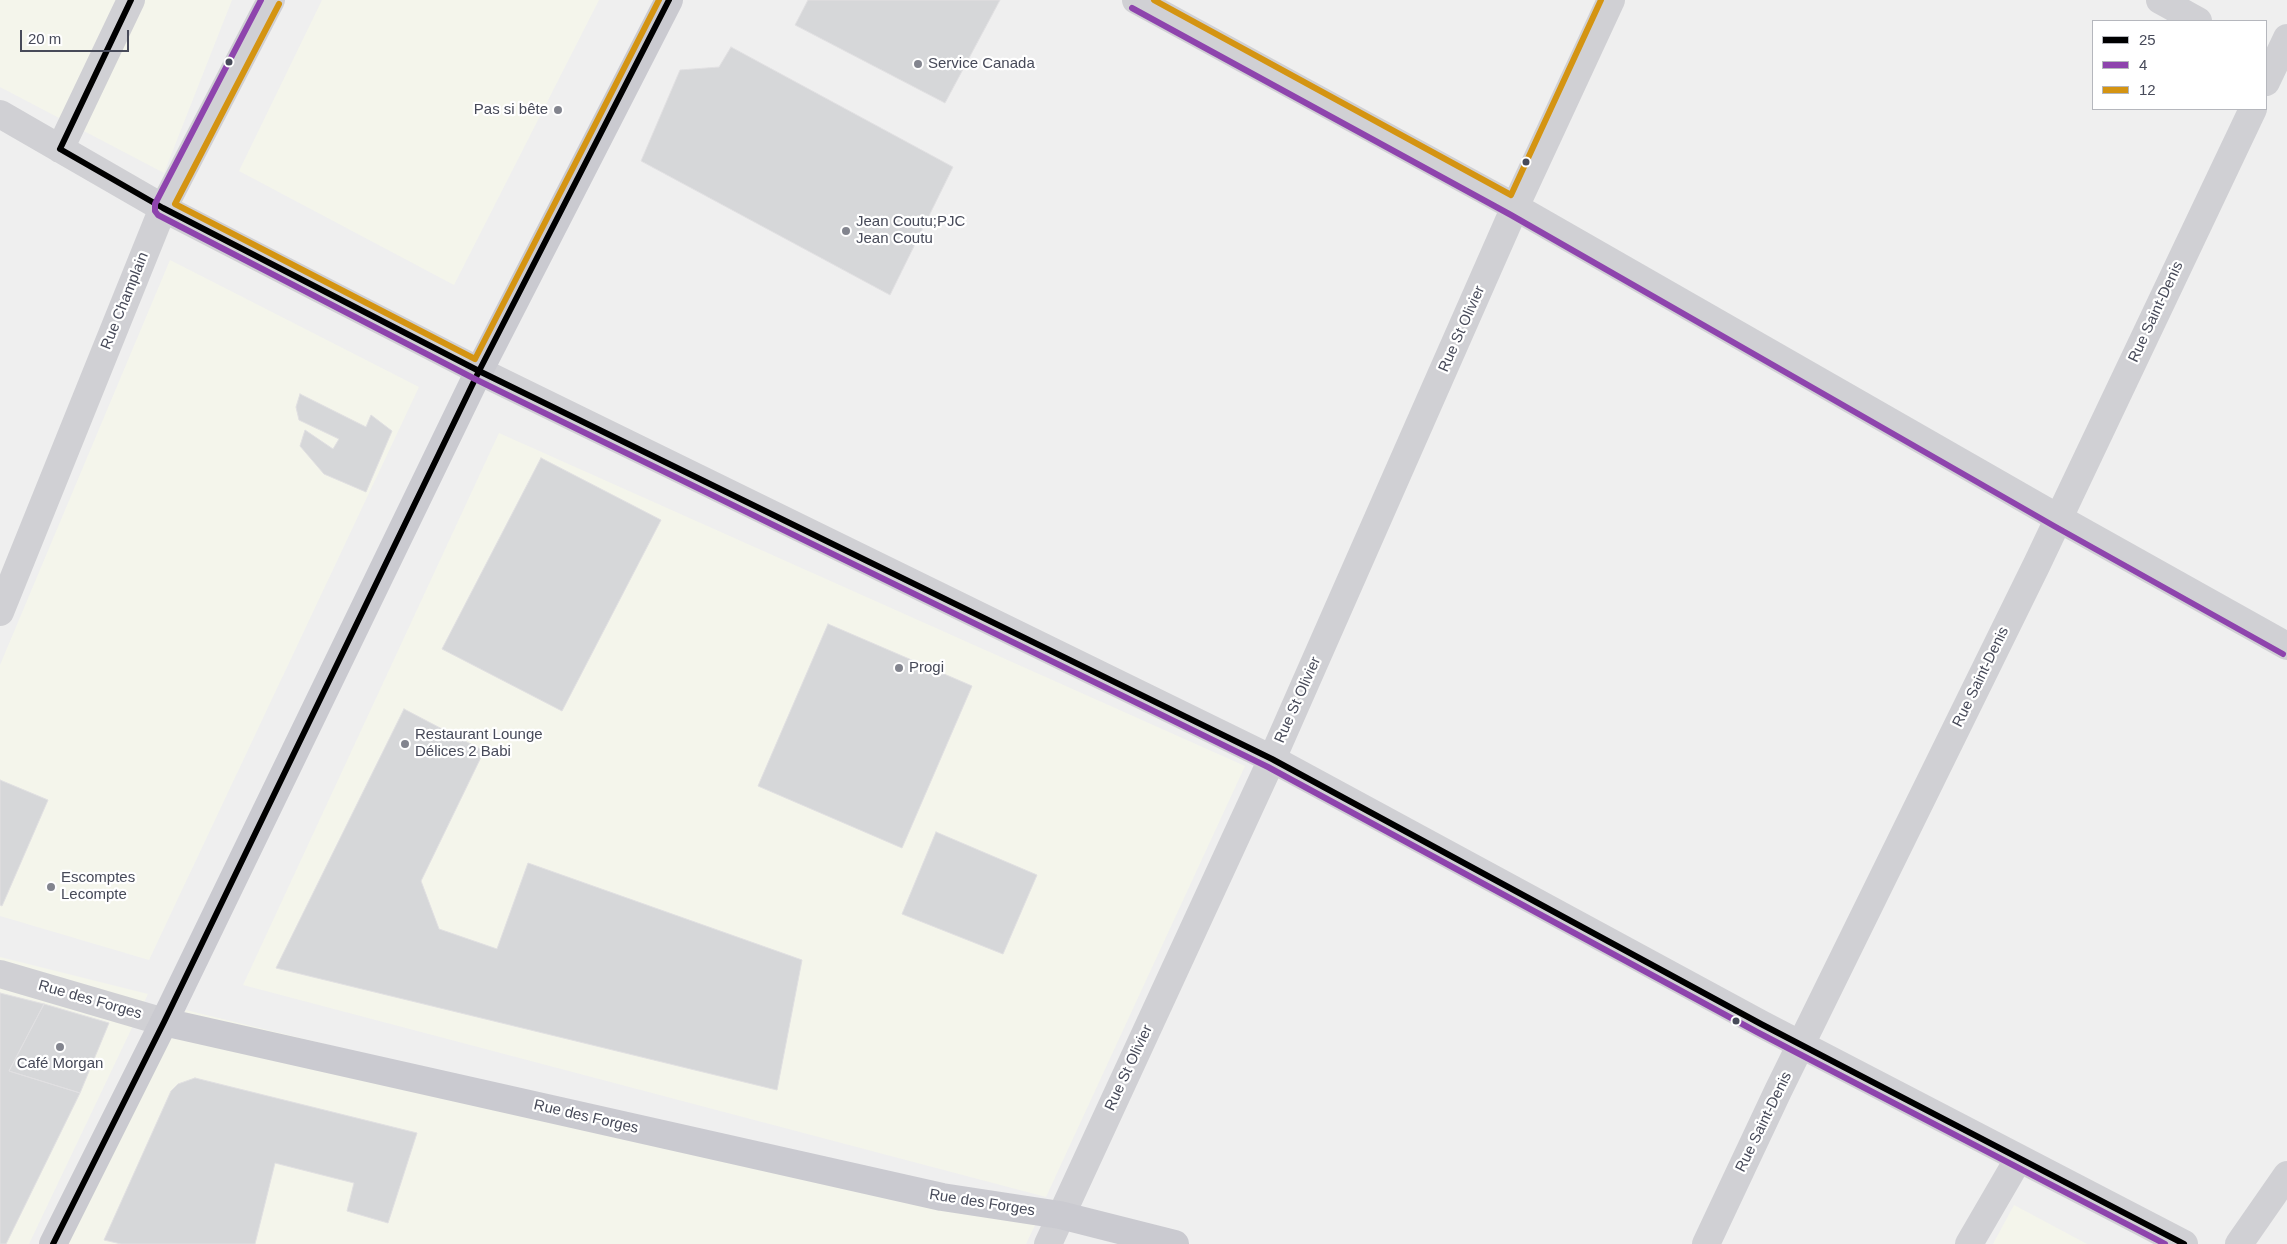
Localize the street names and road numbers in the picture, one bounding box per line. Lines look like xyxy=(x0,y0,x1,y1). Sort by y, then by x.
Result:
street label: Rue Champlain xyxy=(97,250,153,352)
street label: Rue Saint-Denis xyxy=(2125,259,2187,365)
street label: Rue St Olivier xyxy=(1435,283,1489,375)
street label: Rue Saint-Denis xyxy=(1949,624,2013,730)
street label: Rue St Olivier xyxy=(1271,654,1325,746)
street label: Rue des Forges xyxy=(36,977,144,1023)
street label: Rue St Olivier xyxy=(1101,1022,1157,1114)
street label: Rue Saint-Denis xyxy=(1732,1069,1796,1175)
street label: Rue des Forges xyxy=(532,1096,640,1138)
street label: Rue des Forges xyxy=(928,1186,1036,1220)

